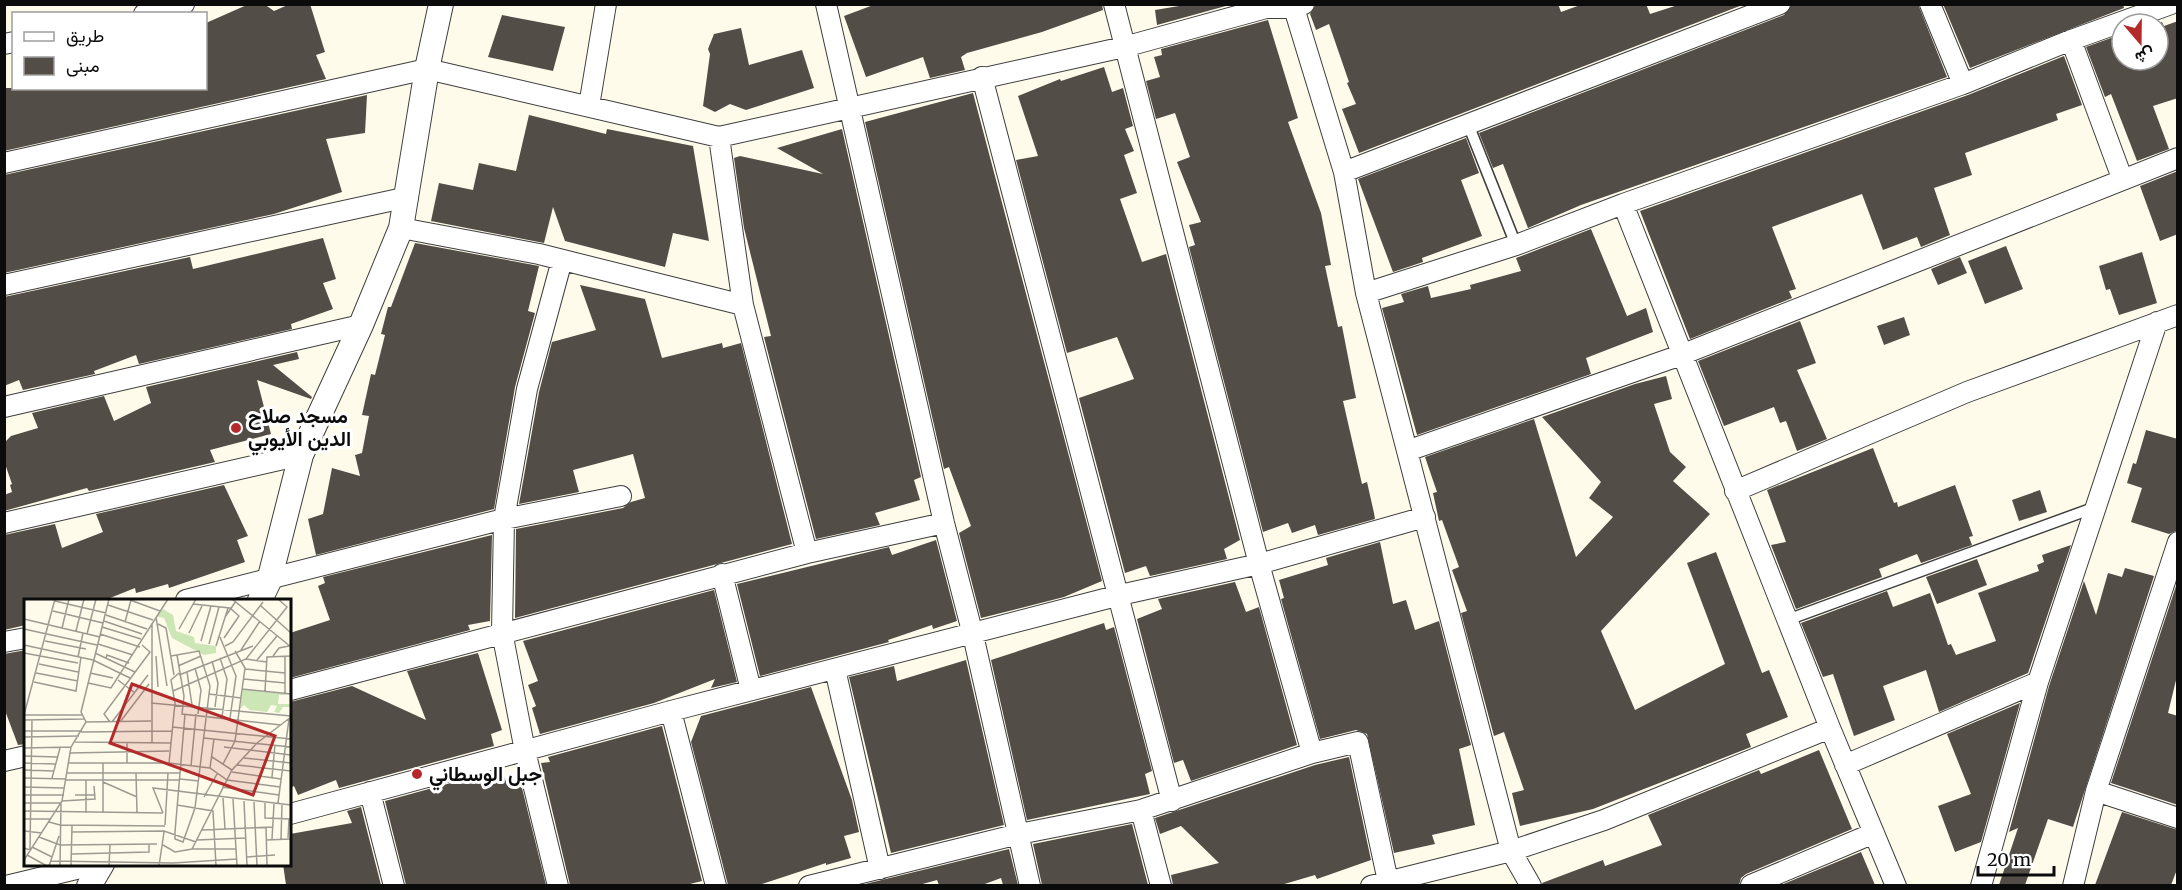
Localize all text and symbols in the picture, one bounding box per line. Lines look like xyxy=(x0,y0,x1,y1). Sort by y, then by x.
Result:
legend xyxy=(12,12,207,90)
north arrow xyxy=(2110,12,2170,72)
text: طريق xyxy=(66,24,104,47)
text: ش xyxy=(2133,43,2158,69)
text: مبنى xyxy=(66,54,100,77)
place label: مسجد صلاح الدين الأيوبي xyxy=(248,403,351,456)
marker: مسجد صلاح الدين الأيوبي xyxy=(229,421,243,435)
inset map xyxy=(24,599,291,866)
place label: جبل الوسطاني xyxy=(429,761,542,791)
marker: جبل الوسطاني xyxy=(410,767,424,781)
scale bar xyxy=(1978,839,2054,877)
text: 20 m xyxy=(1987,848,2031,871)

